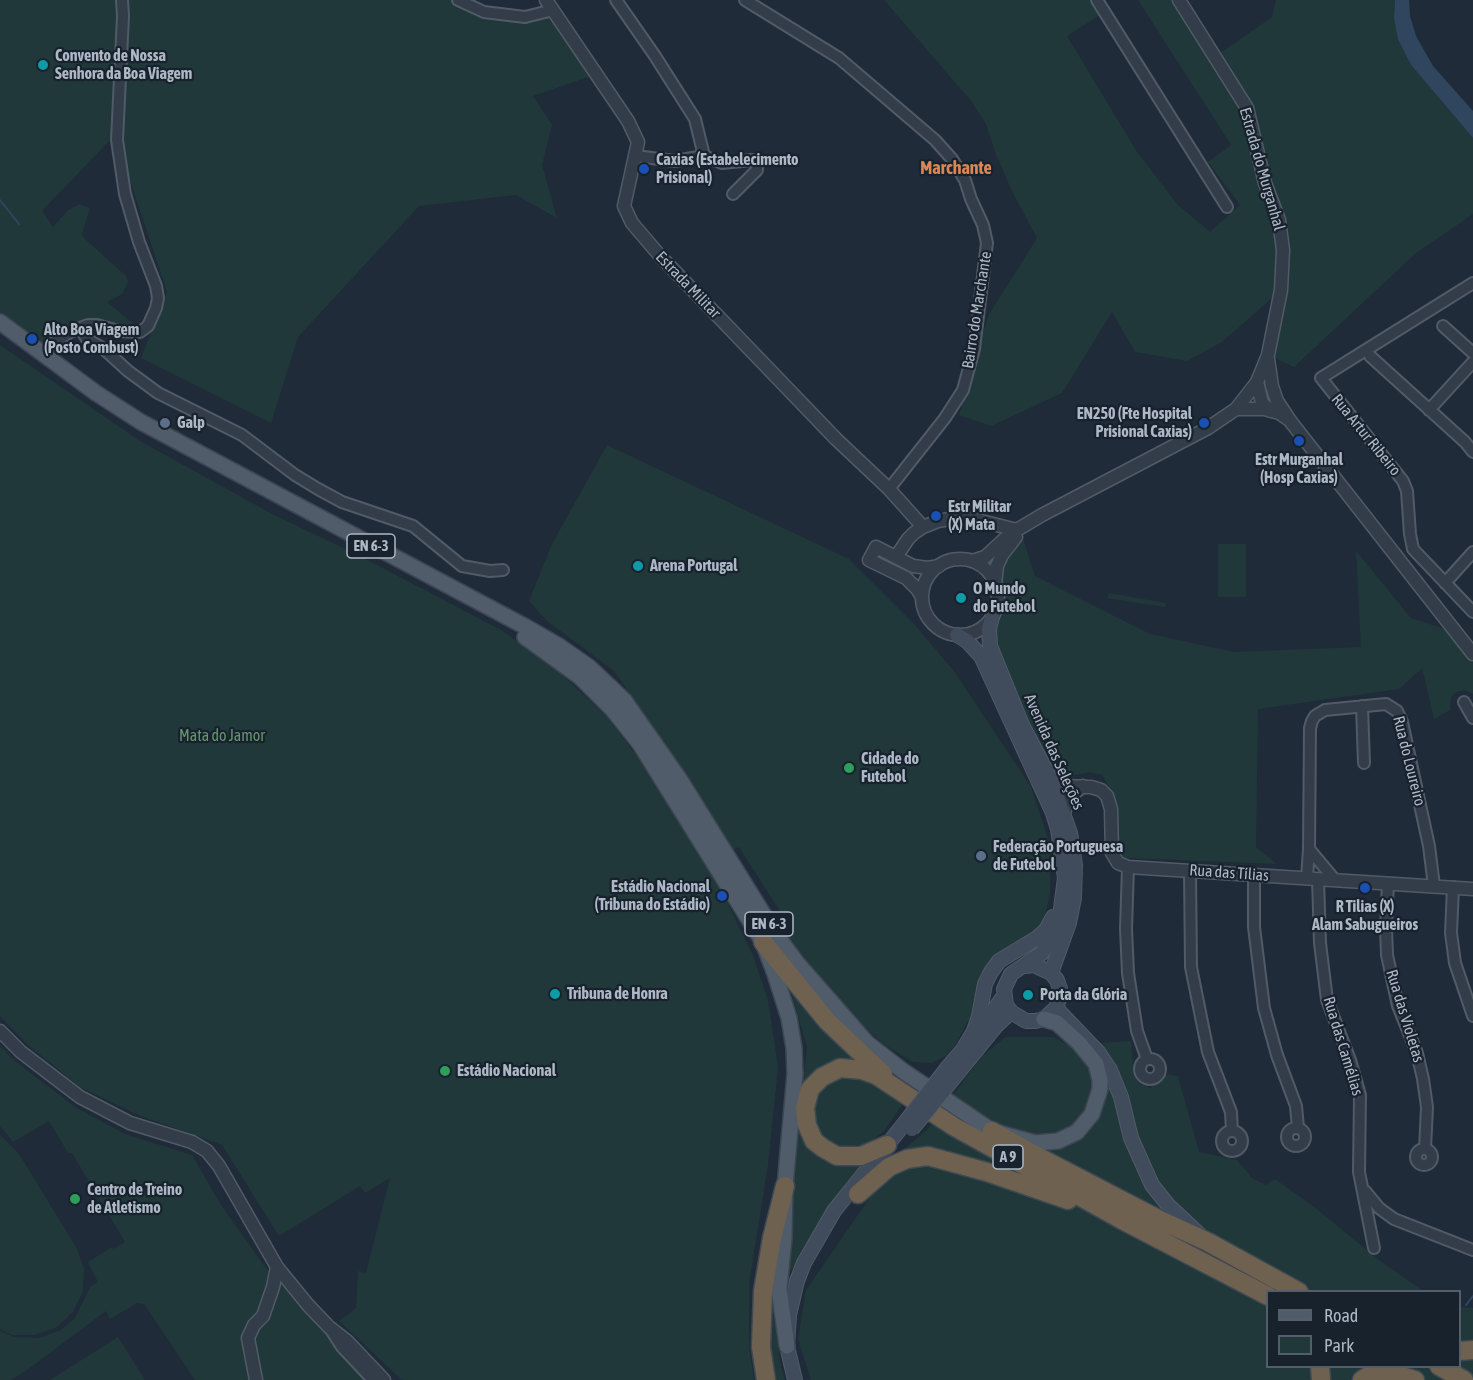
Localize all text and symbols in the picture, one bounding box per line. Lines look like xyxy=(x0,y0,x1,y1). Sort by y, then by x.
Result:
place label: Convento de Nossa Senhora da Boa Viagem xyxy=(55,46,192,84)
marker: Convento de Nossa Senhora da Boa Viagem xyxy=(36,58,50,72)
street label: Estrada do Murganhal xyxy=(1235,105,1289,233)
place label: Caxias (Estabelecimento Prisional) xyxy=(656,150,799,188)
district label: Marchante xyxy=(920,157,992,179)
marker: Caxias (Estabelecimento Prisional) xyxy=(637,162,651,176)
street label: Estrada Militar xyxy=(651,248,725,322)
street label: Bairro do Marchante xyxy=(958,250,996,370)
place label: Alto Boa Viagem (Posto Combust) xyxy=(44,320,139,358)
marker: Alto Boa Viagem (Posto Combust) xyxy=(25,332,39,346)
street label: Rua Artur Ribeiro xyxy=(1327,390,1405,480)
place label: EN250 (Fte Hospital Prisional Caxias) xyxy=(1077,404,1192,442)
place label: Galp xyxy=(177,413,205,433)
marker: Galp xyxy=(158,416,172,430)
marker: EN250 (Fte Hospital Prisional Caxias) xyxy=(1197,416,1211,430)
marker: Estr Murganhal (Hosp Caxias) xyxy=(1292,434,1306,448)
place label: Estr Murganhal (Hosp Caxias) xyxy=(1255,450,1343,488)
place label: Estr Militar (X) Mata xyxy=(948,497,1011,535)
marker: Estr Militar (X) Mata xyxy=(929,509,943,523)
road number: EN 6-3 xyxy=(347,534,395,558)
place label: Arena Portugal xyxy=(650,556,738,576)
marker: Arena Portugal xyxy=(631,559,645,573)
place label: O Mundo do Futebol xyxy=(973,579,1035,617)
marker: O Mundo do Futebol xyxy=(954,591,968,605)
street label: Avenida das Seleções xyxy=(1020,691,1088,813)
street label: Rua do Loureiro xyxy=(1389,714,1429,808)
park label: Mata do Jamor xyxy=(179,726,265,746)
place label: Cidade do Futebol xyxy=(861,749,919,787)
marker: Cidade do Futebol xyxy=(842,761,856,775)
place label: Federação Portuguesa de Futebol xyxy=(993,837,1123,875)
marker: Federação Portuguesa de Futebol xyxy=(974,849,988,863)
street label: Rua das Tílias xyxy=(1189,861,1269,885)
place label: Estádio Nacional (Tribuna do Estádio) xyxy=(595,877,710,915)
marker: R Tilias (X) Alam Sabugueiros xyxy=(1358,881,1372,895)
marker: Estádio Nacional (Tribuna do Estádio) xyxy=(715,889,729,903)
place label: R Tilias (X) Alam Sabugueiros xyxy=(1312,897,1418,935)
road number: EN 6-3 xyxy=(745,912,793,936)
street label: Rua das Violetas xyxy=(1382,967,1428,1065)
place label: Tribuna de Honra xyxy=(567,984,668,1004)
place label: Porta da Glória xyxy=(1040,985,1127,1005)
marker: Tribuna de Honra xyxy=(548,987,562,1001)
marker: Porta da Glória xyxy=(1021,988,1035,1002)
street label: Rua das Camélias xyxy=(1319,994,1367,1098)
place label: Estádio Nacional xyxy=(457,1061,556,1081)
marker: Estádio Nacional xyxy=(438,1064,452,1078)
road number: A 9 xyxy=(993,1145,1023,1169)
place label: Centro de Treino de Atletismo xyxy=(87,1180,182,1218)
marker: Centro de Treino de Atletismo xyxy=(68,1192,82,1206)
legend xyxy=(1266,1290,1461,1368)
text: Road xyxy=(1324,1305,1358,1326)
text: Park xyxy=(1324,1335,1354,1356)

